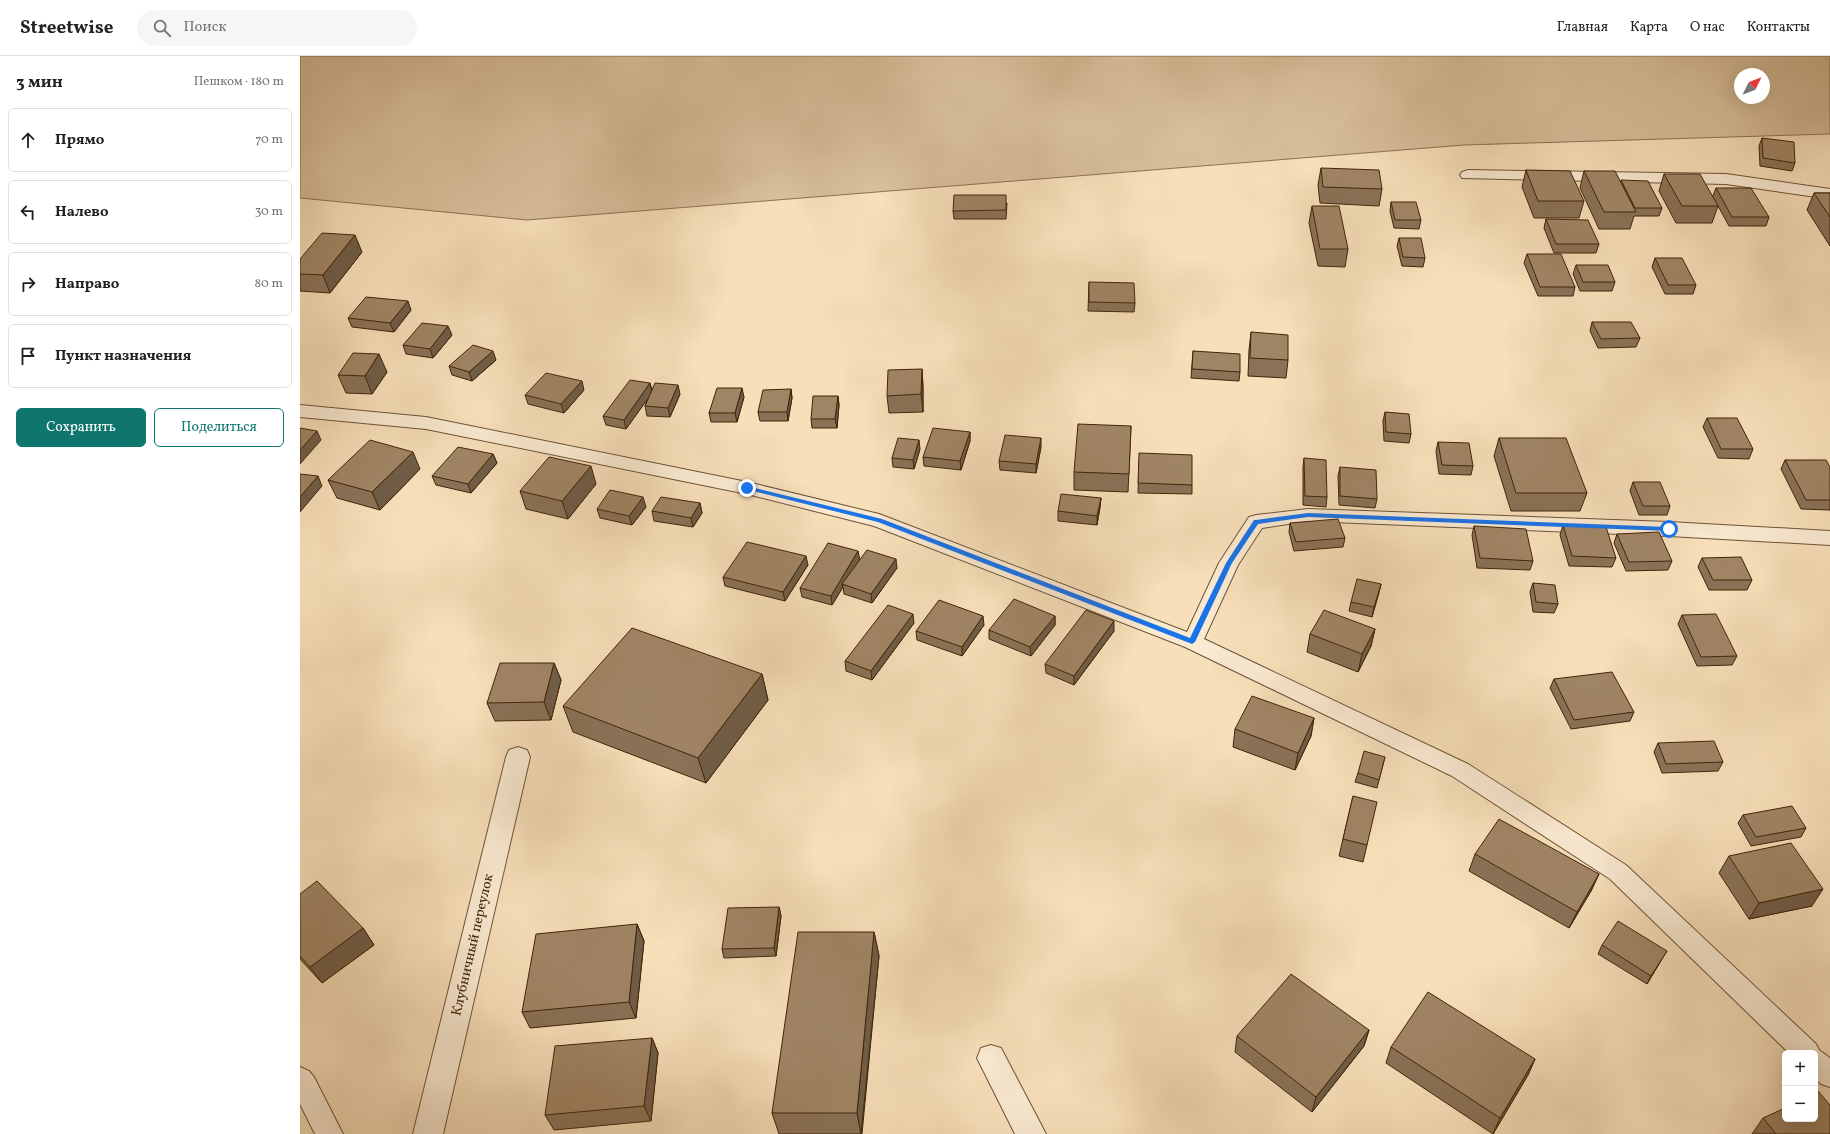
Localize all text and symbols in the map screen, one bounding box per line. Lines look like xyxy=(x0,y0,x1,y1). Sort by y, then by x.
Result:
search box xyxy=(137,10,417,46)
text: Streetwise xyxy=(20,15,113,41)
icon: search xyxy=(151,17,173,39)
text: Поиск xyxy=(183,17,226,38)
text: Главная xyxy=(1557,18,1608,37)
text: Карта xyxy=(1630,18,1668,37)
text: О нас xyxy=(1690,18,1725,37)
text: Контакты xyxy=(1747,18,1810,37)
north arrow xyxy=(1734,68,1770,104)
text: 3 мин xyxy=(16,71,63,94)
text: Пешком · 180 m xyxy=(194,73,284,91)
icon: ahead xyxy=(17,129,39,151)
text: Прямо xyxy=(55,130,104,151)
text: 70 m xyxy=(255,131,283,149)
icon: left xyxy=(17,201,39,223)
text: Налево xyxy=(55,202,109,223)
text: 30 m xyxy=(255,203,283,221)
icon: right xyxy=(17,273,39,295)
text: Направо xyxy=(55,274,119,295)
text: 80 m xyxy=(254,275,283,293)
icon: arrive xyxy=(17,345,39,367)
text: Пункт назначения xyxy=(55,346,191,367)
button: Сохранить xyxy=(16,408,146,447)
button: Поделиться xyxy=(154,408,284,447)
route end xyxy=(738,479,756,497)
route start xyxy=(1660,520,1678,538)
street label: Клубничный переулок xyxy=(447,872,499,1018)
map controls xyxy=(1782,1050,1818,1122)
button: + xyxy=(1782,1050,1818,1086)
button: − xyxy=(1782,1086,1818,1122)

